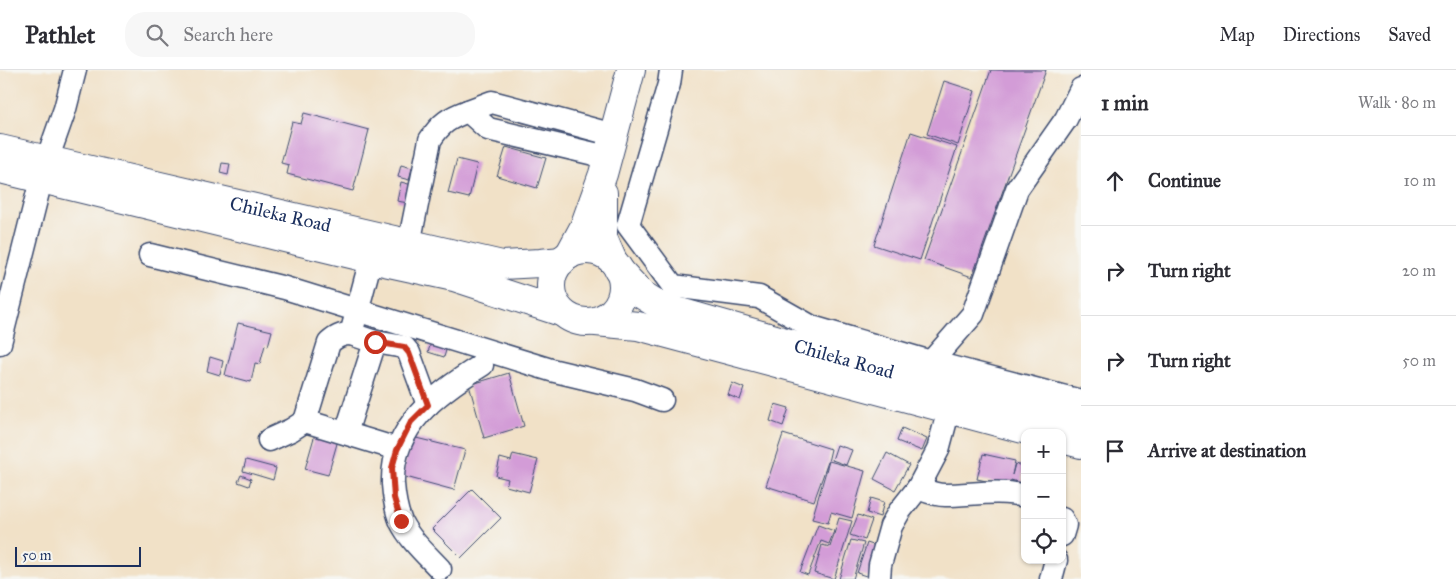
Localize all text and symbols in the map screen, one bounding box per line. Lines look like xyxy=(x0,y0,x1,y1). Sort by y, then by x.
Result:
search box xyxy=(125,12,475,57)
text: Pathlet xyxy=(25,20,95,50)
icon: search xyxy=(143,21,171,49)
text: Search here xyxy=(183,23,273,46)
text: Map xyxy=(1219,24,1255,46)
text: Directions xyxy=(1283,24,1360,46)
text: Saved xyxy=(1388,24,1431,46)
text: 1 min xyxy=(1101,90,1149,116)
text: Walk · 80 m xyxy=(1358,93,1436,112)
icon: ahead xyxy=(1101,167,1129,195)
text: Continue xyxy=(1148,169,1221,192)
text: 10 m xyxy=(1404,171,1436,190)
street label: Chileka Road xyxy=(228,191,334,237)
icon: right xyxy=(1101,257,1129,285)
text: Turn right xyxy=(1148,259,1231,282)
text: 20 m xyxy=(1402,261,1436,280)
route start xyxy=(364,331,387,354)
street label: Chileka Road xyxy=(791,333,897,383)
icon: right xyxy=(1101,347,1129,375)
text: Turn right xyxy=(1148,349,1231,372)
text: 50 m xyxy=(1402,351,1436,370)
map controls xyxy=(1021,429,1066,564)
button: + xyxy=(1021,429,1066,474)
icon: arrive xyxy=(1101,437,1129,465)
text: Arrive at destination xyxy=(1148,439,1306,462)
button: − xyxy=(1021,474,1066,519)
route end xyxy=(390,510,413,533)
button: locate xyxy=(1021,519,1066,564)
scale bar xyxy=(15,544,141,567)
text: 50 m xyxy=(22,547,51,564)

